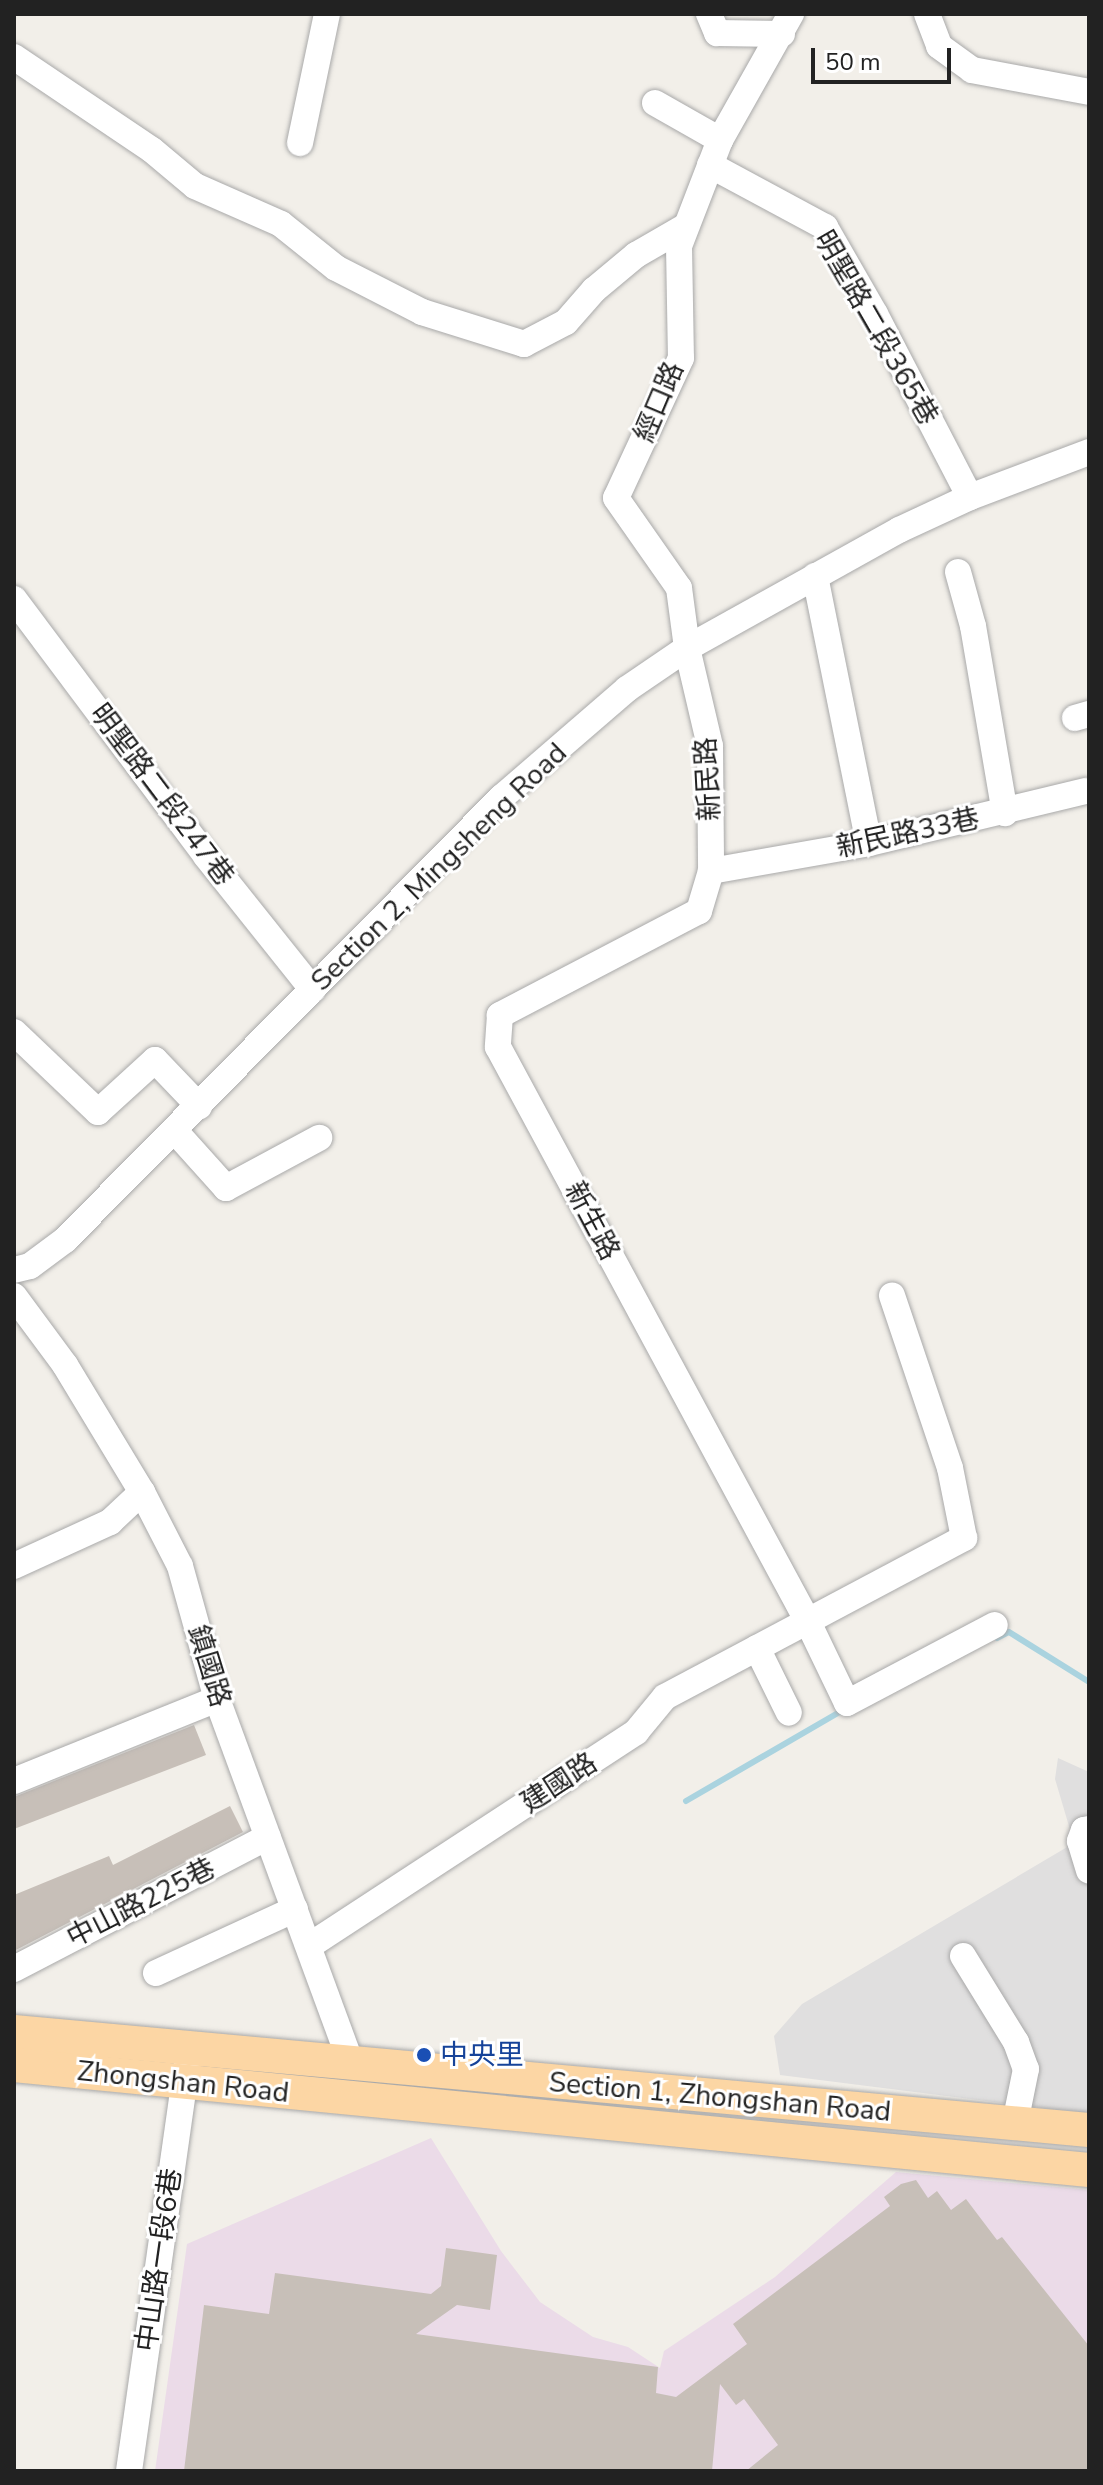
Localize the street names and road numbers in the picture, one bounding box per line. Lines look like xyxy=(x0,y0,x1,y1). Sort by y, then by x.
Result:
street label: 明聖路二段365巷 xyxy=(807,225,945,431)
street label: 經口路 xyxy=(627,357,691,447)
street label: 明聖路二段247巷 xyxy=(83,698,241,892)
street label: Section 2, Mingsheng Road xyxy=(304,736,574,998)
street label: 新民路 xyxy=(689,736,727,822)
street label: 新民路33巷 xyxy=(833,801,983,865)
street label: 新生路 xyxy=(557,1176,627,1266)
street label: 鎮國路 xyxy=(181,1621,237,1711)
street label: 建國路 xyxy=(515,1746,603,1820)
street label: 中山路225巷 xyxy=(61,1851,221,1955)
street label: Zhongshan Road xyxy=(75,2054,291,2110)
street label: Section 1, Zhongshan Road xyxy=(548,2065,892,2129)
street label: 中山路一段6巷 xyxy=(130,2166,188,2354)

